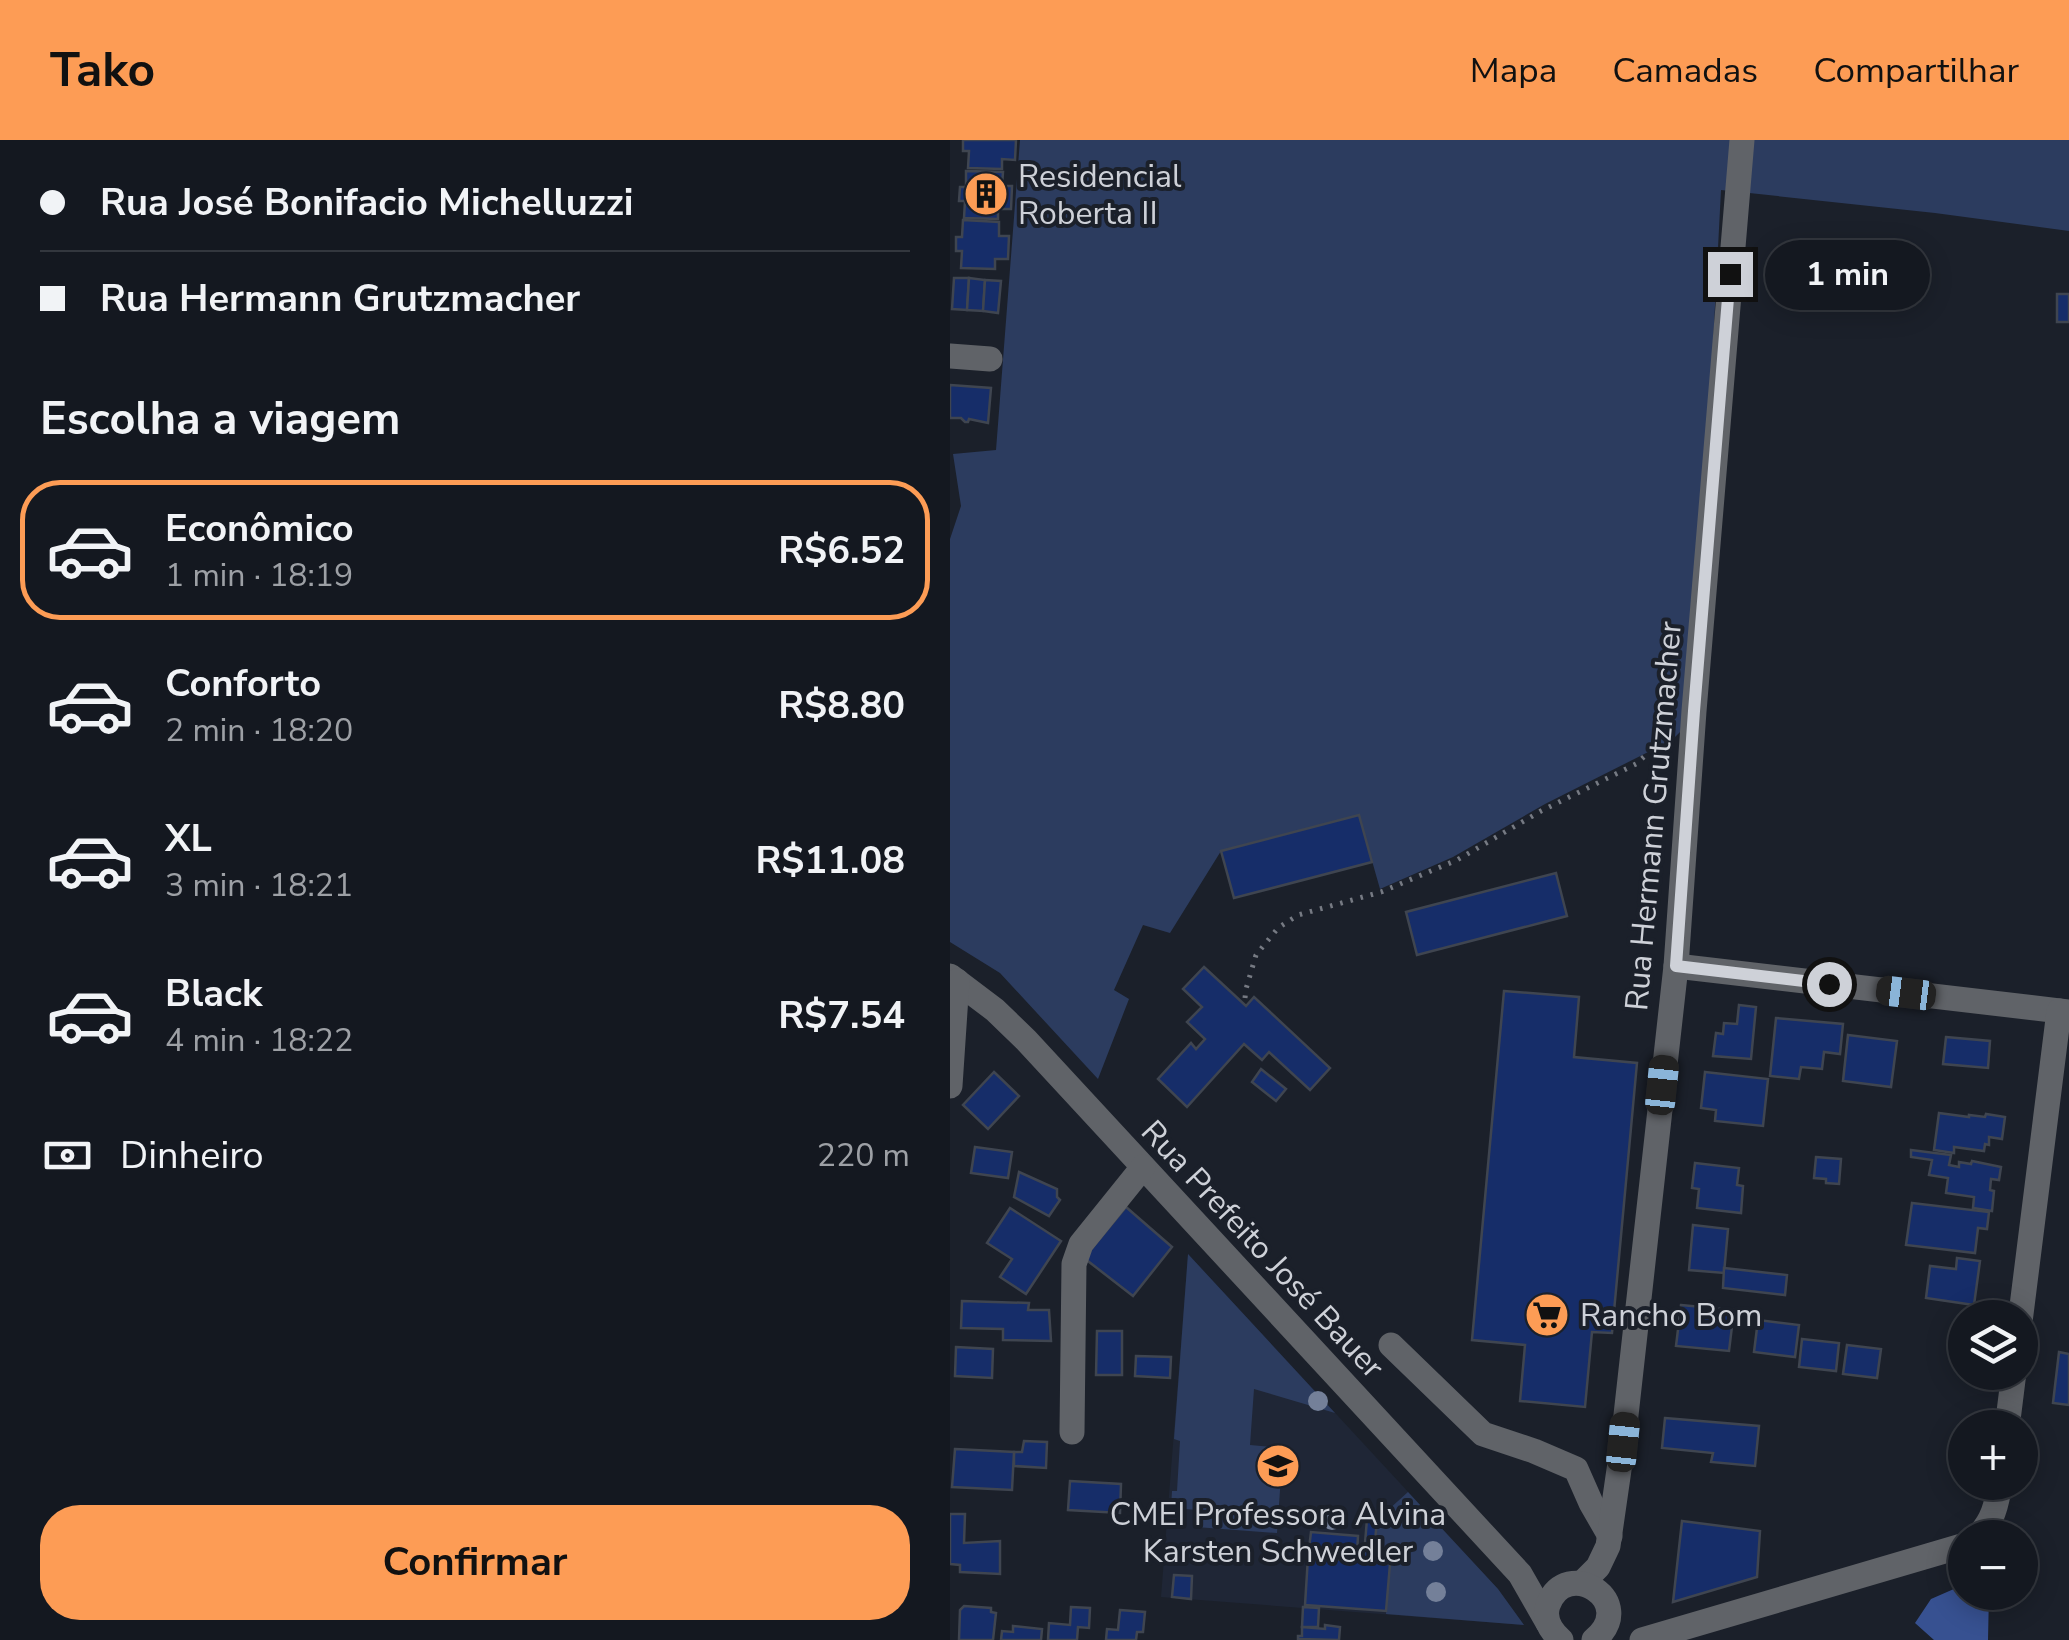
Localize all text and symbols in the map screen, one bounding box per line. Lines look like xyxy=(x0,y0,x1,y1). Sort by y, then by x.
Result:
text: Tako xyxy=(50,37,155,103)
text: Mapa xyxy=(1470,47,1557,94)
text: Camadas xyxy=(1612,47,1758,94)
text: Compartilhar xyxy=(1813,47,2019,94)
place label: Residencial Roberta II xyxy=(1018,155,1182,235)
building icon: Residencial Roberta II xyxy=(963,171,1009,217)
text: Rua José Bonifacio Michelluzzi xyxy=(100,177,633,228)
callout: 1 min xyxy=(1765,239,1930,309)
route end xyxy=(1708,252,1753,297)
text: 1 min xyxy=(1806,253,1889,296)
text: Rua Hermann Grutzmacher xyxy=(100,273,580,324)
text: Escolha a viagem xyxy=(40,389,400,450)
text: Econômico xyxy=(165,503,354,554)
icon: car xyxy=(45,505,135,595)
text: R$6.52 xyxy=(778,525,905,576)
text: 1 min · 18:19 xyxy=(165,554,353,597)
street label: Rua Hermann Grutzmacher xyxy=(1615,619,1692,1013)
text: Conforto xyxy=(165,658,321,709)
icon: car xyxy=(45,660,135,750)
text: R$8.80 xyxy=(778,680,905,731)
text: 2 min · 18:20 xyxy=(165,709,353,752)
text: XL xyxy=(165,813,212,864)
icon: car xyxy=(45,815,135,905)
text: R$11.08 xyxy=(756,835,905,886)
text: 3 min · 18:21 xyxy=(165,864,353,907)
route start xyxy=(1807,962,1852,1007)
text: Black xyxy=(165,968,262,1019)
icon: car xyxy=(45,970,135,1060)
car xyxy=(1874,974,1938,1012)
text: R$7.54 xyxy=(778,990,905,1041)
text: 4 min · 18:22 xyxy=(165,1019,353,1062)
car xyxy=(1644,1054,1680,1116)
street label: Rua Prefeito José Bauer xyxy=(1132,1111,1394,1388)
icon: cash xyxy=(40,1128,95,1183)
text: Dinheiro xyxy=(120,1130,264,1181)
text: 220 m xyxy=(817,1134,910,1177)
supermarket icon: Rancho Bom xyxy=(1524,1292,1570,1338)
place label: Rancho Bom xyxy=(1580,1294,1762,1337)
map controls xyxy=(1948,1300,2038,1610)
button: layers xyxy=(1948,1300,2038,1390)
button: + xyxy=(1948,1410,2038,1500)
car xyxy=(1605,1411,1641,1473)
school or university icon: CMEI Professora Alvina Karsten Schwedler xyxy=(1255,1443,1301,1489)
place label: CMEI Professora Alvina Karsten Schwedler xyxy=(1110,1493,1446,1573)
button: Confirmar xyxy=(40,1505,910,1620)
button: − xyxy=(1948,1520,2038,1610)

